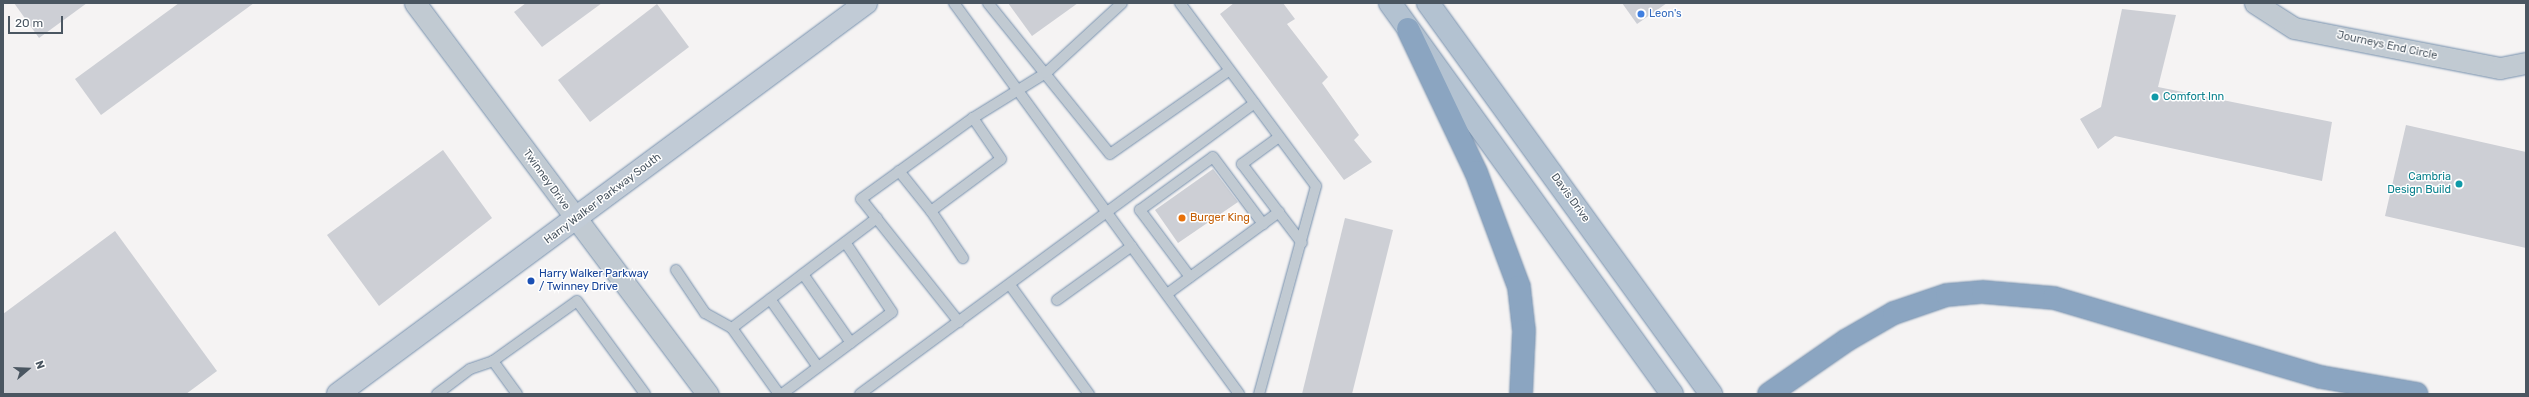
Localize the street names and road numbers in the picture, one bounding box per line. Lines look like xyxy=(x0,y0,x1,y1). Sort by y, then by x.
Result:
street label: Journeys End Circle xyxy=(2336,29,2438,63)
street label: Twinney Drive xyxy=(520,147,572,213)
street label: Harry Walker Parkway South xyxy=(542,150,664,248)
street label: Davis Drive xyxy=(1548,171,1592,225)

